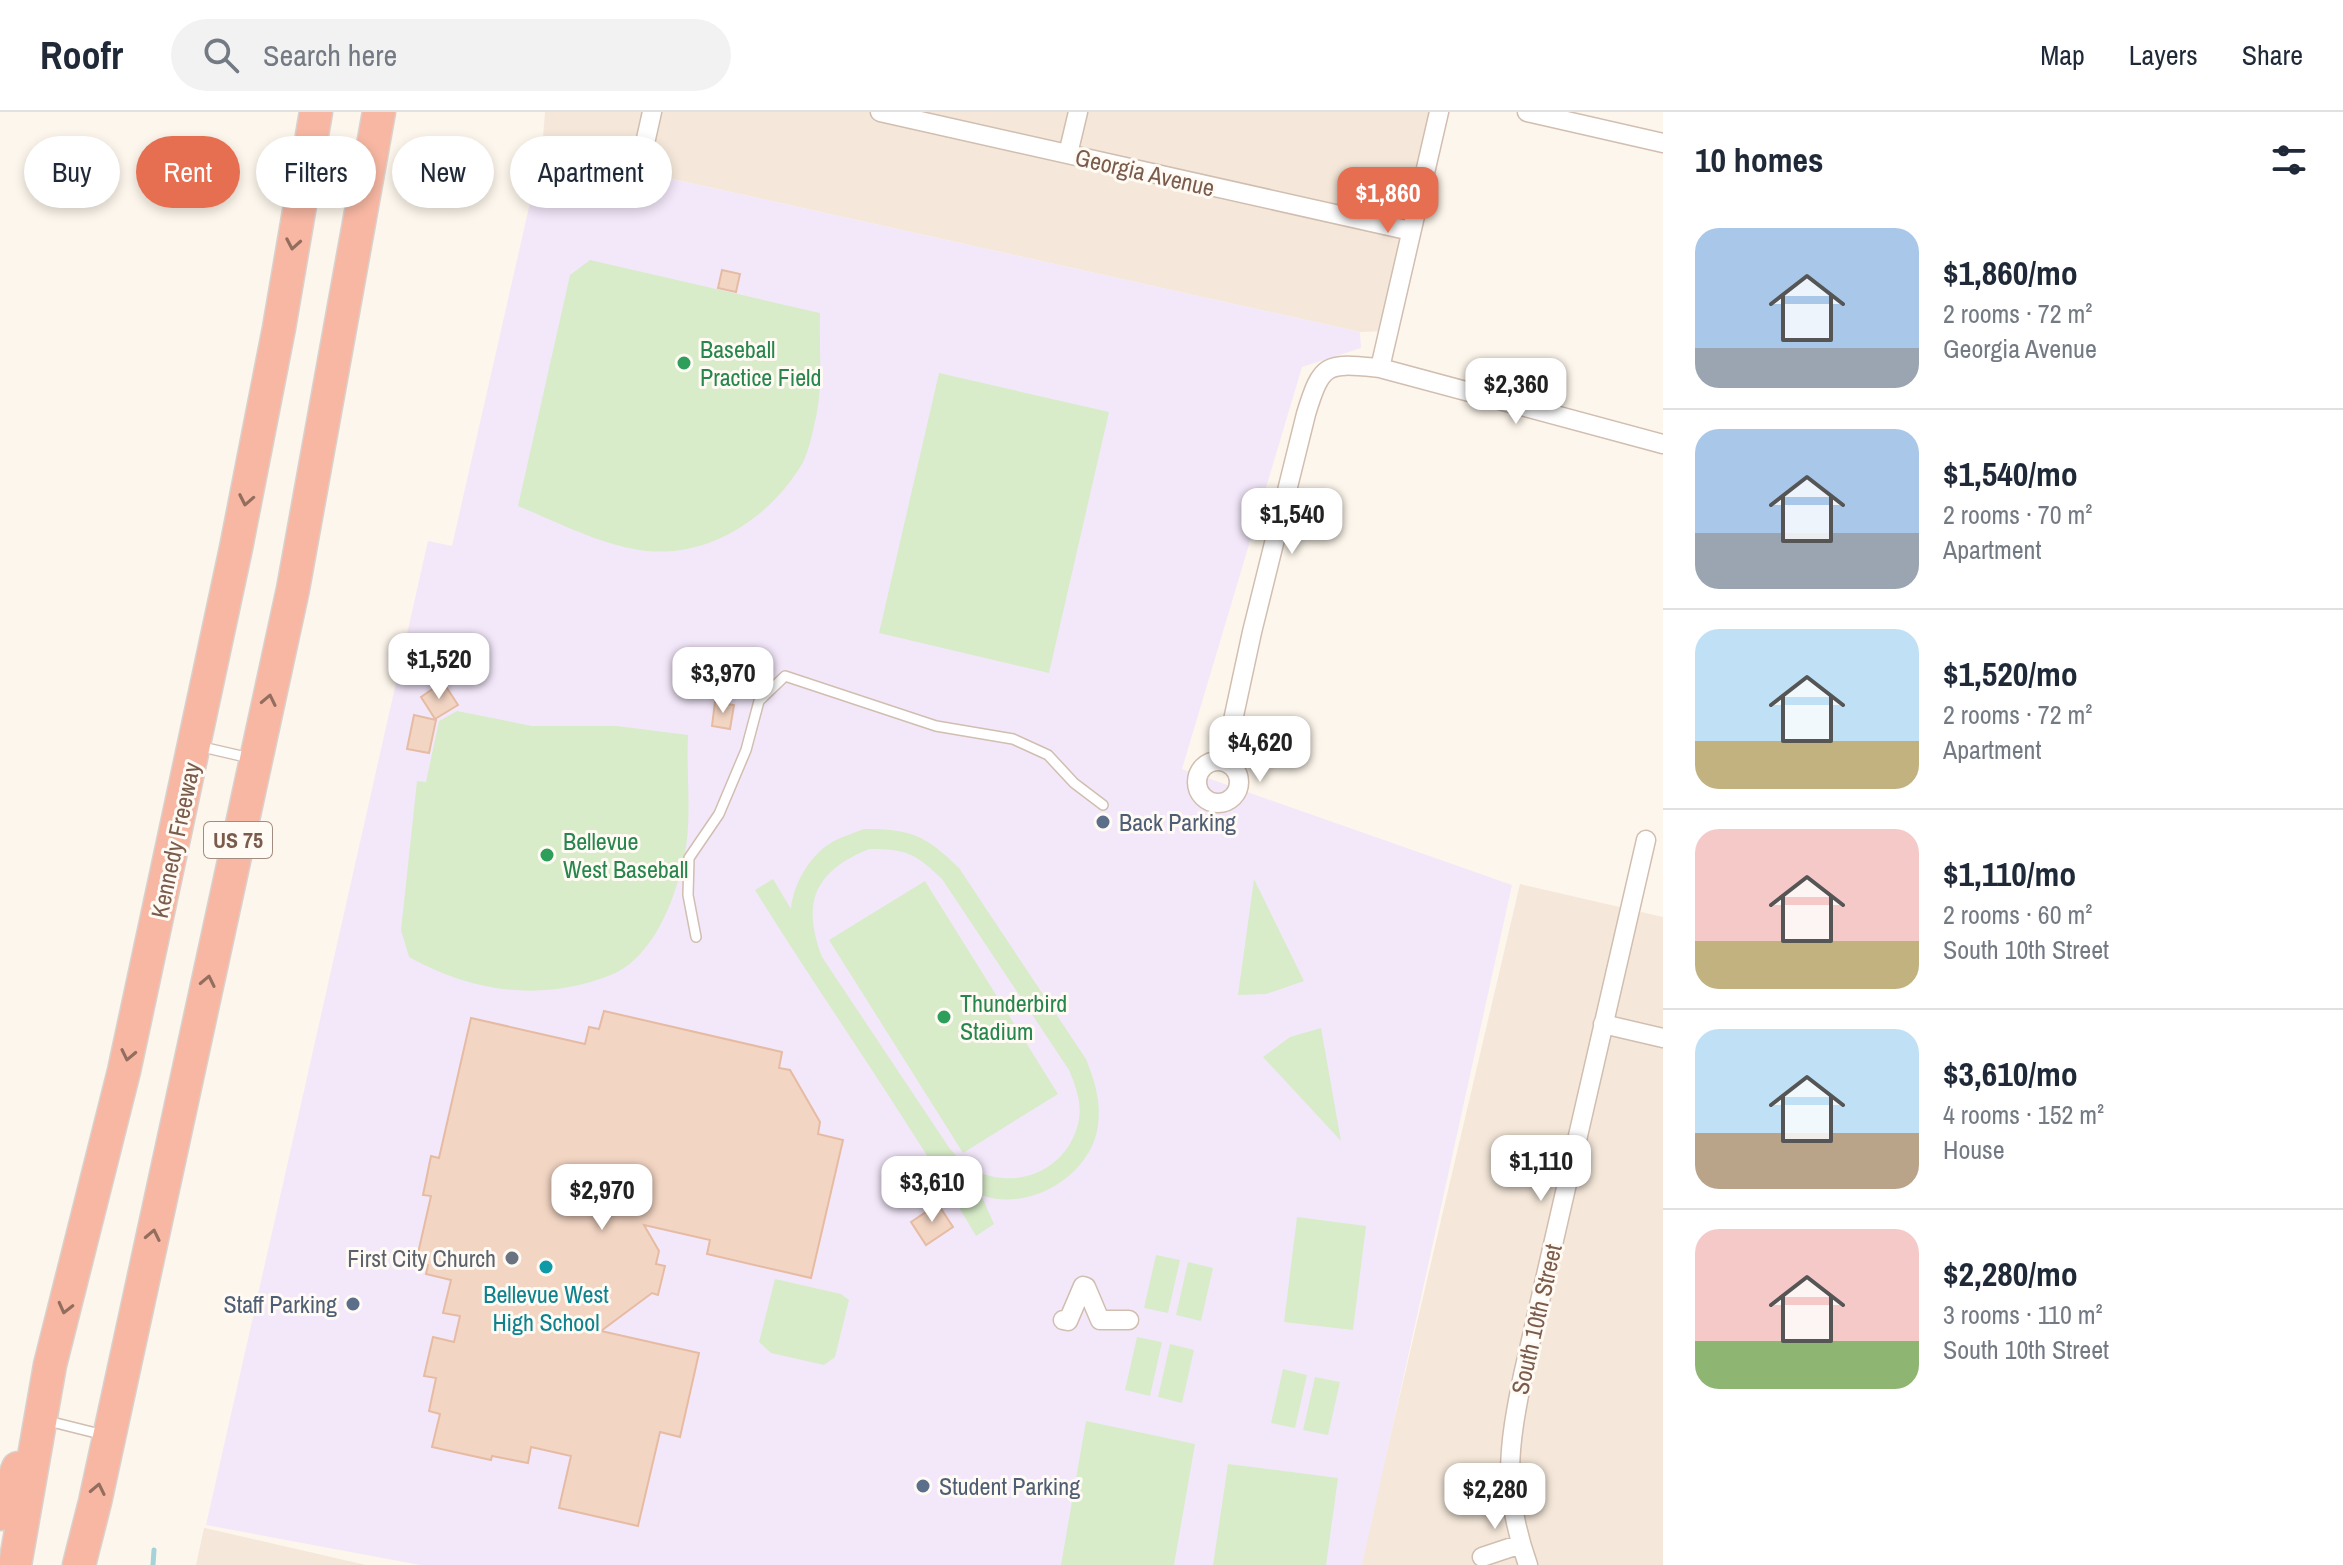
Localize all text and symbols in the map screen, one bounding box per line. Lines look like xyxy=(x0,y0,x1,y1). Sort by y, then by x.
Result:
search box xyxy=(171,19,731,91)
text: Roofr xyxy=(40,30,123,81)
icon: search xyxy=(199,33,243,77)
text: Search here xyxy=(263,35,397,75)
text: Map xyxy=(2040,36,2085,74)
text: Layers xyxy=(2129,36,2198,74)
text: Share xyxy=(2242,36,2303,74)
chip: Buy xyxy=(24,136,120,208)
chip: Rent xyxy=(136,136,240,208)
chip: Filters xyxy=(256,136,376,208)
chip: New xyxy=(392,136,494,208)
chip: Apartment xyxy=(510,136,672,208)
text: 10 homes xyxy=(1695,137,1824,183)
icon: filters xyxy=(2267,138,2311,182)
street label: Georgia Avenue xyxy=(1072,140,1218,204)
pin: $1,860 xyxy=(1323,167,1453,235)
text: $1,860 xyxy=(1355,175,1421,210)
one-way arrow xyxy=(286,237,303,251)
text: $1,860/mo xyxy=(1943,250,2078,296)
icon: home xyxy=(1759,260,1855,356)
text: 2 rooms · 72 m² xyxy=(1943,296,2092,331)
text: Georgia Avenue xyxy=(1943,331,2097,366)
place label: Baseball Practice Field xyxy=(700,333,821,393)
marker: Baseball Practice Field xyxy=(675,354,693,372)
pin: $2,360 xyxy=(1451,358,1581,426)
text: $2,360 xyxy=(1483,366,1549,401)
text: $1,540/mo xyxy=(1943,451,2078,497)
icon: home xyxy=(1759,461,1855,557)
pin: $1,540 xyxy=(1227,488,1357,556)
one-way arrow xyxy=(238,493,255,506)
text: $1,540 xyxy=(1259,496,1325,531)
text: 2 rooms · 70 m² xyxy=(1943,497,2092,532)
text: Apartment xyxy=(1943,532,2041,567)
pin: $1,520 xyxy=(374,633,504,701)
text: $1,520 xyxy=(406,641,472,676)
pin: $3,970 xyxy=(658,647,788,715)
text: $1,520/mo xyxy=(1943,651,2078,697)
text: $3,970 xyxy=(690,655,756,690)
icon: home xyxy=(1759,661,1855,757)
one-way arrow xyxy=(260,693,277,707)
text: 2 rooms · 72 m² xyxy=(1943,697,2092,732)
pin: $4,620 xyxy=(1195,716,1325,784)
text: $4,620 xyxy=(1227,724,1293,759)
text: Apartment xyxy=(1943,732,2041,767)
street label: Kennedy Freeway xyxy=(143,759,207,921)
place label: Back Parking xyxy=(1119,806,1236,838)
marker: Back Parking xyxy=(1094,813,1112,831)
road number: US 75 xyxy=(204,822,272,858)
place label: Bellevue West Baseball xyxy=(563,825,688,885)
marker: Bellevue West Baseball xyxy=(538,846,556,864)
text: $1,110/mo xyxy=(1943,851,2076,897)
icon: home xyxy=(1759,861,1855,957)
text: 2 rooms · 60 m² xyxy=(1943,897,2092,932)
text: South 10th Street xyxy=(1943,932,2109,967)
one-way arrow xyxy=(199,975,216,988)
place label: Thunderbird Stadium xyxy=(960,987,1067,1047)
marker: Thunderbird Stadium xyxy=(935,1008,953,1026)
one-way arrow xyxy=(120,1048,137,1062)
text: $3,610/mo xyxy=(1943,1051,2078,1097)
icon: home xyxy=(1759,1061,1855,1157)
text: 4 rooms · 152 m² xyxy=(1943,1097,2104,1132)
text: House xyxy=(1943,1132,2005,1167)
pin: $1,110 xyxy=(1476,1135,1606,1203)
text: $1,110 xyxy=(1509,1143,1573,1178)
pin: $3,610 xyxy=(867,1156,997,1224)
pin: $2,970 xyxy=(537,1164,667,1232)
text: $3,610 xyxy=(899,1164,965,1199)
text: $2,970 xyxy=(569,1172,635,1207)
one-way arrow xyxy=(144,1229,161,1243)
street label: South 10th Street xyxy=(1503,1240,1569,1397)
place label: First City Church xyxy=(347,1242,496,1274)
marker: First City Church xyxy=(503,1249,521,1267)
text: $2,280/mo xyxy=(1943,1251,2078,1297)
marker: Bellevue West High School xyxy=(537,1258,555,1276)
icon: home xyxy=(1759,1261,1855,1357)
place label: Bellevue West High School xyxy=(483,1278,609,1338)
place label: Staff Parking xyxy=(224,1288,337,1320)
marker: Staff Parking xyxy=(344,1295,362,1313)
text: 3 rooms · 110 m² xyxy=(1943,1297,2103,1332)
one-way arrow xyxy=(58,1300,75,1314)
text: South 10th Street xyxy=(1943,1332,2109,1367)
pin: $2,280 xyxy=(1430,1463,1560,1531)
place label: Student Parking xyxy=(939,1470,1080,1502)
text: $2,280 xyxy=(1462,1471,1528,1506)
marker: Student Parking xyxy=(914,1477,932,1495)
one-way arrow xyxy=(89,1483,106,1497)

